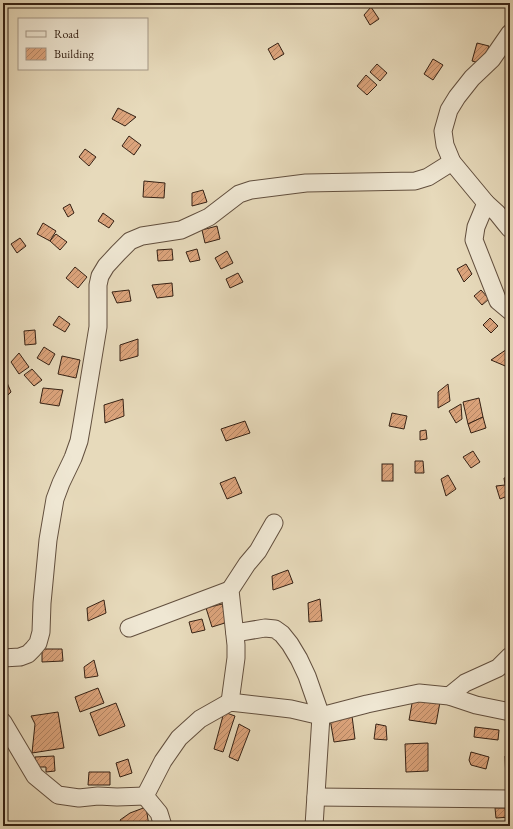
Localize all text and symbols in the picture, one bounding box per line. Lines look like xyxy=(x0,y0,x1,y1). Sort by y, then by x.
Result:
legend xyxy=(18,18,148,70)
text: Road xyxy=(54,26,80,42)
text: Building xyxy=(54,46,95,62)

